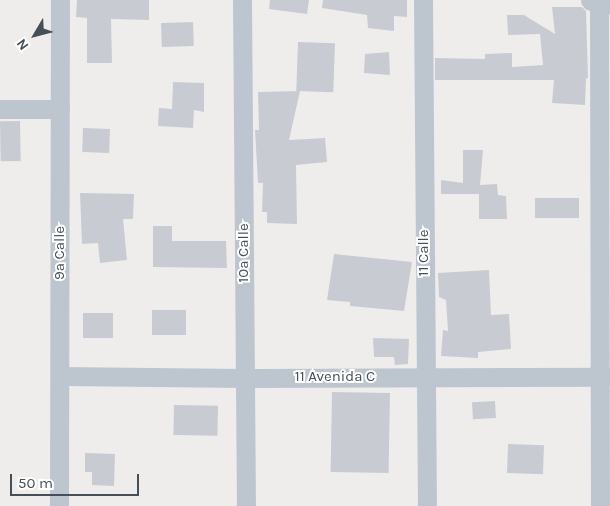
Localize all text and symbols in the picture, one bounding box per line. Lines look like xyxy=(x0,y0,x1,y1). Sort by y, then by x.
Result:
north arrow xyxy=(10,10,60,60)
text: N xyxy=(13,35,32,53)
street label: 10a Calle xyxy=(235,223,253,283)
street label: 9a Calle xyxy=(51,226,69,280)
street label: 11 Calle xyxy=(415,229,433,277)
street label: 11 Avenida C xyxy=(295,368,375,386)
scale bar xyxy=(12,464,141,496)
text: 50 m xyxy=(18,474,53,492)

